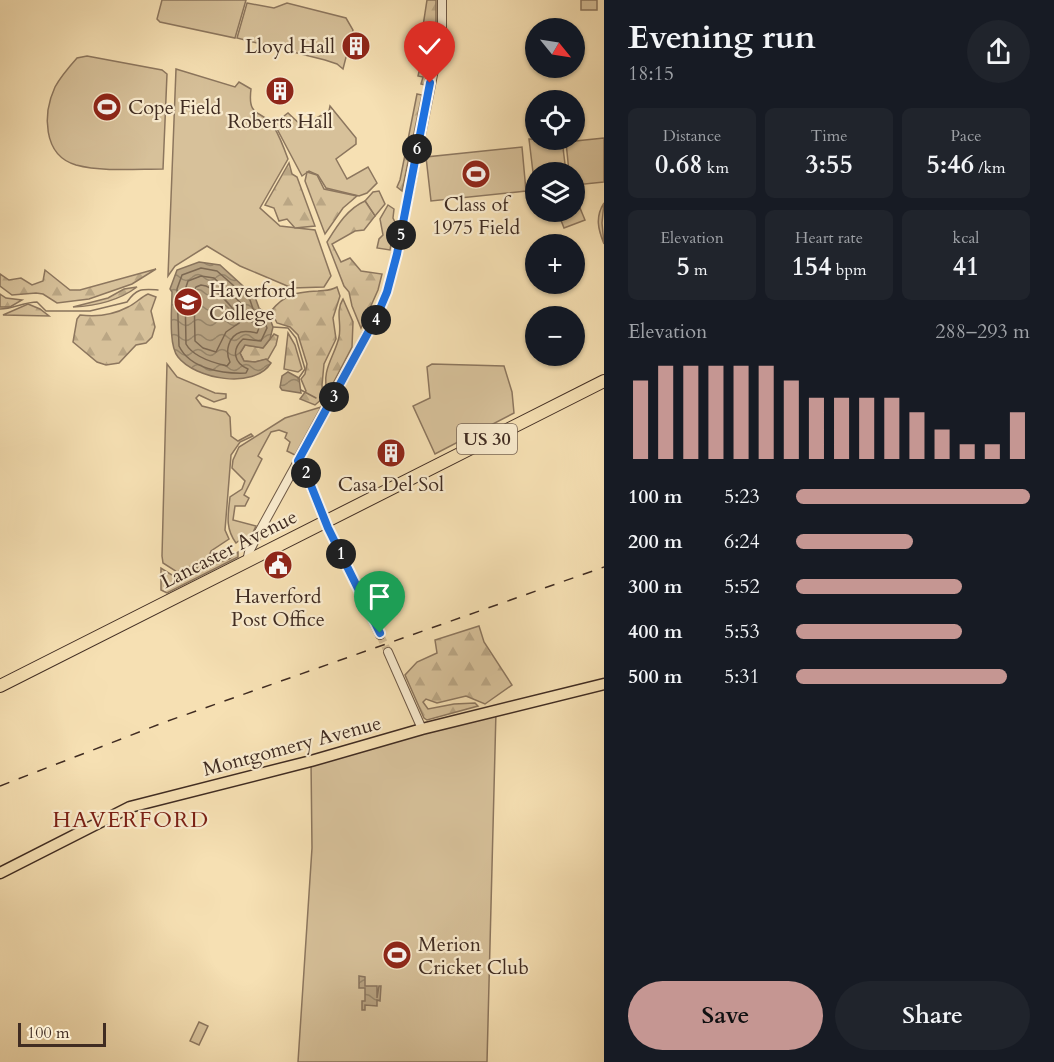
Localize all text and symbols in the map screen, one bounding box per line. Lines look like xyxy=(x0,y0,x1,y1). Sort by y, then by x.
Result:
text: Evening run xyxy=(628,15,816,60)
north arrow xyxy=(525,18,585,78)
map controls xyxy=(525,18,585,366)
button: share xyxy=(967,20,1030,83)
pin xyxy=(404,21,455,83)
building icon: Lloyd Hall xyxy=(340,30,372,62)
icon: check xyxy=(413,30,446,63)
place label: Lloyd Hall xyxy=(245,33,335,60)
text: 18:15 xyxy=(628,60,674,87)
building icon: Roberts Hall xyxy=(264,75,296,107)
button: locate xyxy=(525,90,585,150)
sports icon: Cope Field xyxy=(91,91,123,123)
place label: Cope Field xyxy=(128,94,221,121)
place label: Roberts Hall xyxy=(227,108,333,135)
text: Distance xyxy=(663,125,721,147)
text: Time xyxy=(810,125,848,147)
text: Pace xyxy=(951,125,981,147)
pin: 6 xyxy=(402,134,432,164)
text: 6 xyxy=(413,138,421,160)
text: 0.68 xyxy=(655,147,703,182)
text: 3:55 xyxy=(805,147,853,182)
text: 5:46 xyxy=(926,147,974,182)
text: km xyxy=(703,157,729,179)
text: /km xyxy=(974,157,1006,179)
sports icon: Class of 1975 Field xyxy=(460,158,492,190)
button: layers xyxy=(525,162,585,222)
place label: Class of 1975 Field xyxy=(432,191,520,241)
pin: 5 xyxy=(386,220,416,250)
text: 5 xyxy=(397,224,405,246)
text: Elevation xyxy=(660,227,724,249)
text: Heart rate xyxy=(795,227,863,249)
text: kcal xyxy=(953,227,979,249)
button: + xyxy=(525,234,585,294)
text: 5 xyxy=(676,249,690,284)
text: 154 xyxy=(792,249,832,284)
text: 41 xyxy=(953,249,979,284)
text: m xyxy=(690,259,708,281)
text: bpm xyxy=(832,259,866,281)
place label: Haverford College xyxy=(209,277,296,327)
school or university icon: Haverford College xyxy=(172,286,204,318)
pin: 4 xyxy=(361,305,391,335)
button: − xyxy=(525,306,585,366)
text: 4 xyxy=(372,309,380,331)
text: Elevation xyxy=(628,318,707,345)
text: 288–293 m xyxy=(935,318,1030,345)
pin: 3 xyxy=(319,382,349,412)
text: 3 xyxy=(330,386,338,408)
road number: US 30 xyxy=(457,424,517,454)
building icon: Casa Del Sol xyxy=(375,437,407,469)
pin: 2 xyxy=(291,458,321,488)
text: 2 xyxy=(302,462,310,484)
place label: Casa Del Sol xyxy=(338,471,444,498)
text: 100 m xyxy=(628,483,683,510)
text: 5:23 xyxy=(724,483,760,510)
street label: Lancaster Avenue xyxy=(156,503,302,595)
text: 200 m xyxy=(628,528,683,555)
text: 6:24 xyxy=(724,528,760,555)
pin: 1 xyxy=(326,539,356,569)
text: 1 xyxy=(337,543,345,565)
public building icon: Haverford Post Office xyxy=(262,549,294,581)
pin xyxy=(354,571,405,633)
text: 300 m xyxy=(628,573,683,600)
text: 5:52 xyxy=(724,573,760,600)
icon: arrive xyxy=(363,580,396,613)
place label: Haverford Post Office xyxy=(231,583,325,633)
text: 400 m xyxy=(628,618,683,645)
text: 5:53 xyxy=(724,618,760,645)
text: 500 m xyxy=(628,663,683,690)
text: 5:31 xyxy=(724,663,760,690)
street label: Montgomery Avenue xyxy=(200,709,384,783)
district label: HAVERFORD xyxy=(52,805,210,835)
place label: Merion Cricket Club xyxy=(418,931,529,981)
sports icon: Merion Cricket Club xyxy=(381,939,413,971)
button: Save xyxy=(628,981,823,1050)
button: Share xyxy=(835,981,1030,1050)
scale bar xyxy=(18,1020,106,1048)
text: 100 m xyxy=(27,1022,69,1044)

